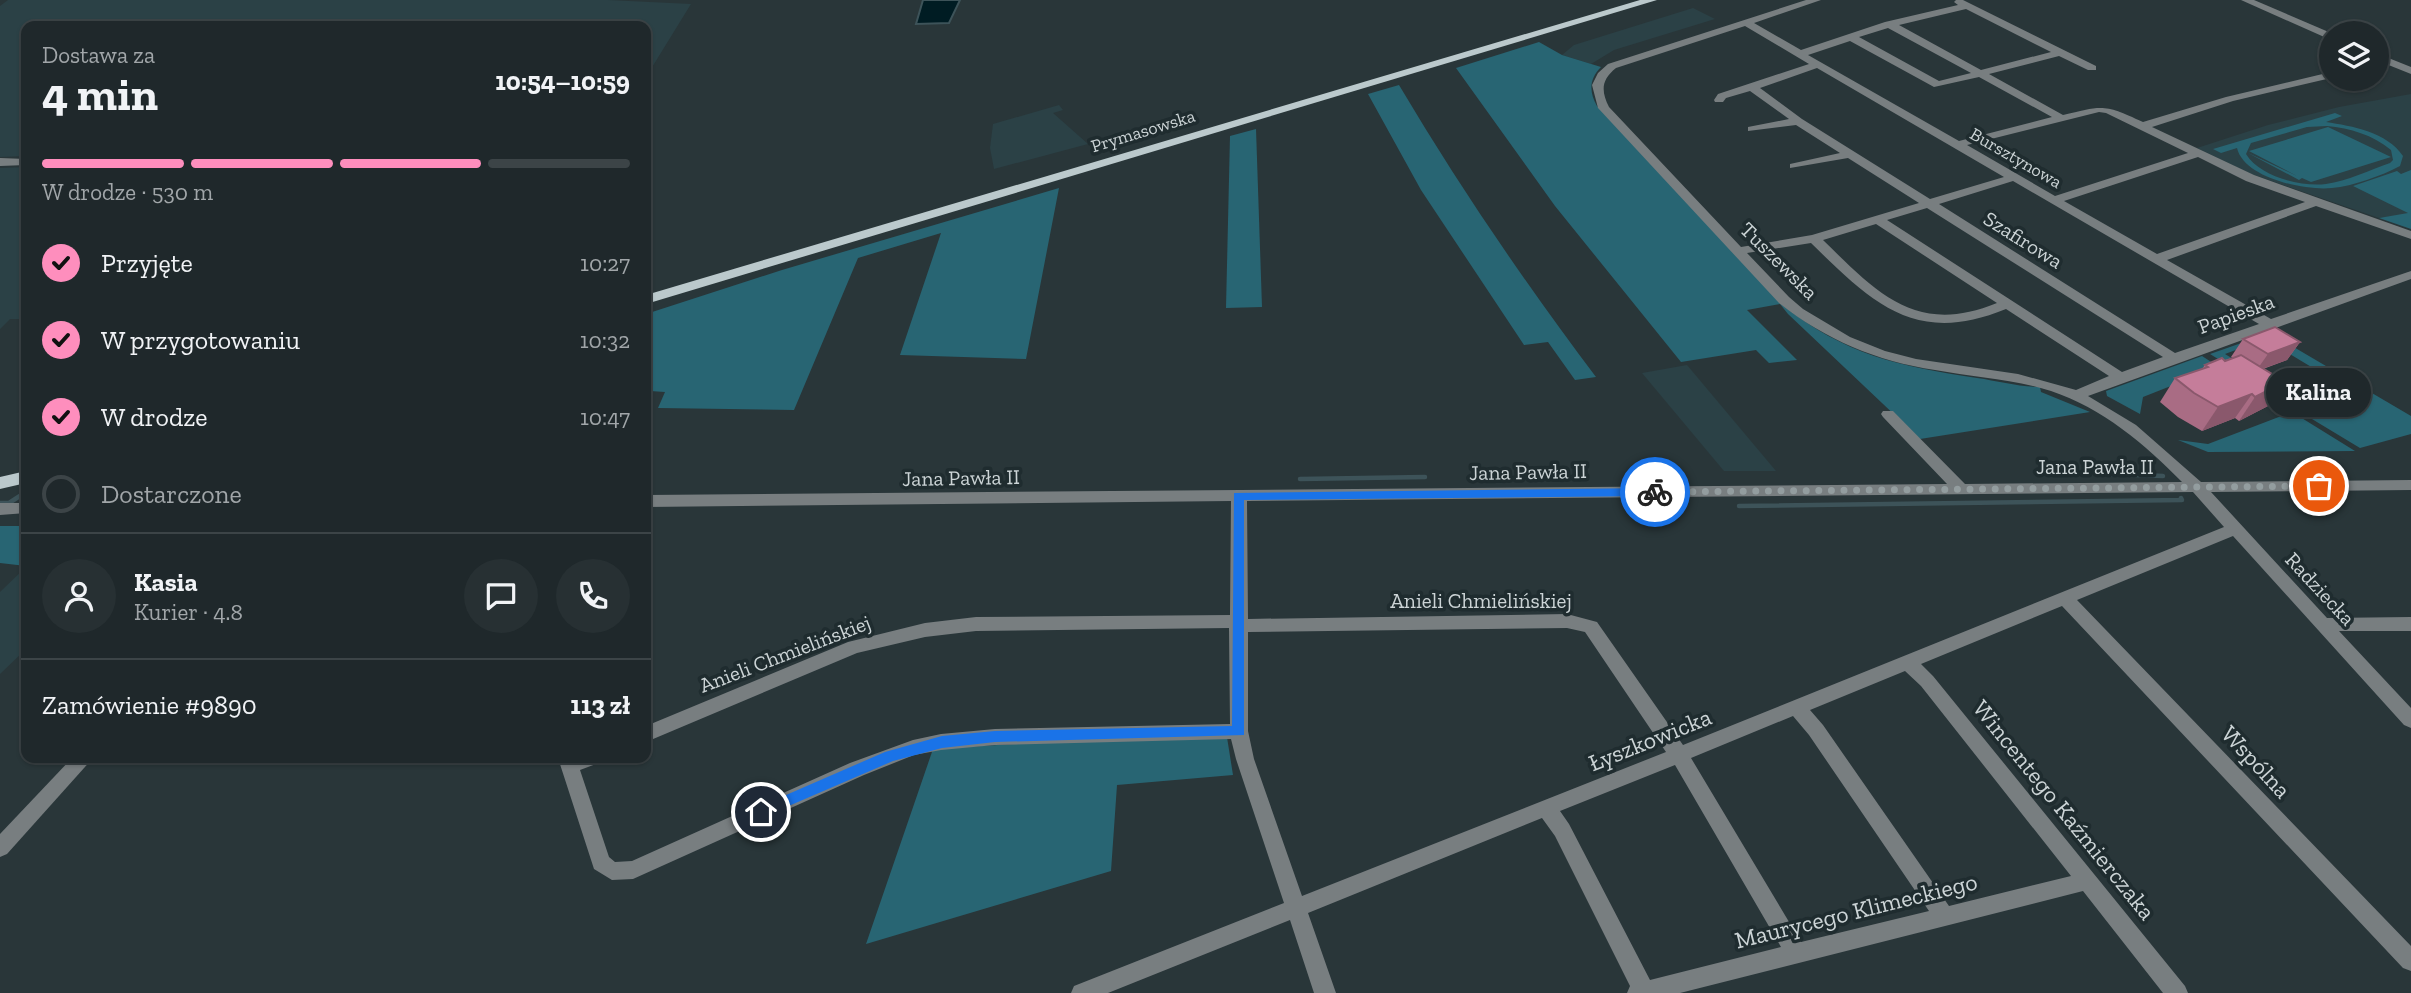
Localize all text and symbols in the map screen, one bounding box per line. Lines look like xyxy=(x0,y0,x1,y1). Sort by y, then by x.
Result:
map controls xyxy=(2319,21,2389,91)
button: layers xyxy=(2319,21,2389,91)
text: Dostawa za xyxy=(42,41,155,69)
text: 10:54–10:59 xyxy=(495,65,630,97)
text: 4 min xyxy=(42,67,158,122)
street label: Prymasowska xyxy=(1088,105,1198,157)
street label: Bursztynowa xyxy=(1966,123,2066,193)
text: W drodze · 530 m xyxy=(42,178,213,206)
street label: Szafirowa xyxy=(1979,206,2067,274)
street label: Tuszewska xyxy=(1735,217,1823,305)
icon: check xyxy=(42,244,80,282)
text: Przyjęte xyxy=(101,247,193,279)
text: 10:27 xyxy=(580,249,630,277)
street label: Papieska xyxy=(2194,288,2278,339)
icon: check xyxy=(42,321,80,359)
text: W przygotowaniu xyxy=(101,324,300,356)
text: 10:32 xyxy=(580,326,630,354)
callout: Kalina xyxy=(2266,367,2372,416)
text: Kalina xyxy=(2286,378,2351,406)
icon: check xyxy=(42,398,80,436)
text: W drodze xyxy=(101,401,207,433)
text: 10:47 xyxy=(580,403,630,431)
street label: Jana Pawła II xyxy=(2036,454,2154,479)
pin xyxy=(2289,456,2349,516)
courier xyxy=(1620,457,1690,527)
street label: Jana Pawła II xyxy=(1469,458,1587,485)
street label: Jana Pawła II xyxy=(902,464,1020,491)
icon: bag xyxy=(2300,467,2338,505)
icon: bike xyxy=(1636,473,1674,511)
text: Dostarczone xyxy=(101,478,242,510)
street label: Radziecka xyxy=(2280,547,2361,630)
button: person xyxy=(42,559,116,633)
button: chat xyxy=(464,559,538,633)
button: phone xyxy=(556,559,630,633)
text: Kasia xyxy=(134,566,198,598)
street label: Anieli Chmielińskiej xyxy=(1390,588,1572,614)
text: Kurier · 4.8 xyxy=(134,598,243,626)
street label: Anieli Chmielińskiej xyxy=(696,609,874,699)
text: Zamówienie #9890 xyxy=(42,689,257,721)
text: 113 zł xyxy=(570,689,630,721)
street label: Wincentego Kaźmierczaka xyxy=(1967,694,2162,926)
street label: Łyszkowicka xyxy=(1584,702,1716,777)
street label: Wspólna xyxy=(2215,719,2298,804)
pin xyxy=(731,782,791,842)
icon: home xyxy=(742,793,780,831)
street label: Maurycego Klimeckiego xyxy=(1732,866,1980,955)

